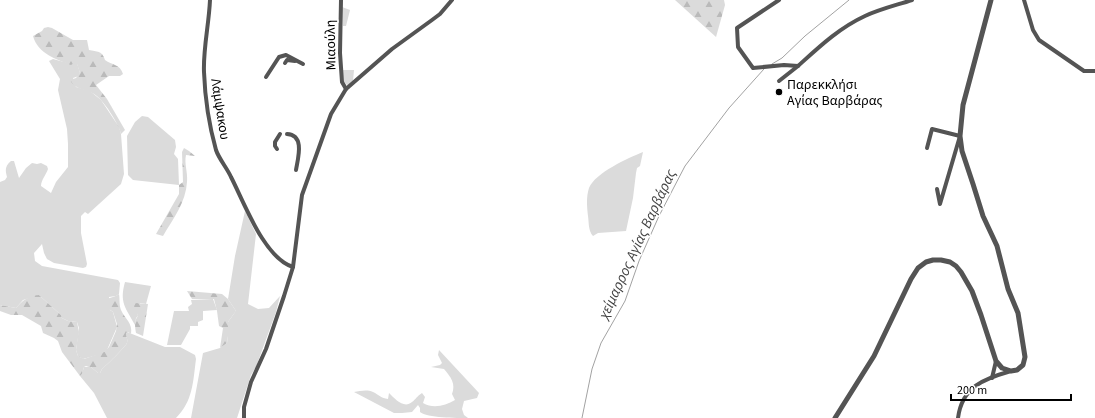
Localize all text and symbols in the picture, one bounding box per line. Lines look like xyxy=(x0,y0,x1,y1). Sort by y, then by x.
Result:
street label: Μιαούλη xyxy=(321,20,341,70)
place label: Παρεκκλήσι Αγίας Βαρβάρας xyxy=(787,75,883,111)
street label: Λάμψακου xyxy=(205,77,235,141)
marker: Παρεκκλήσι Αγίας Βαρβάρας xyxy=(774,87,784,97)
water label: χείμαρρος Αγίας Βαρβάρας xyxy=(593,165,682,324)
scale bar xyxy=(951,376,1071,402)
text: 200 m xyxy=(957,382,987,399)

